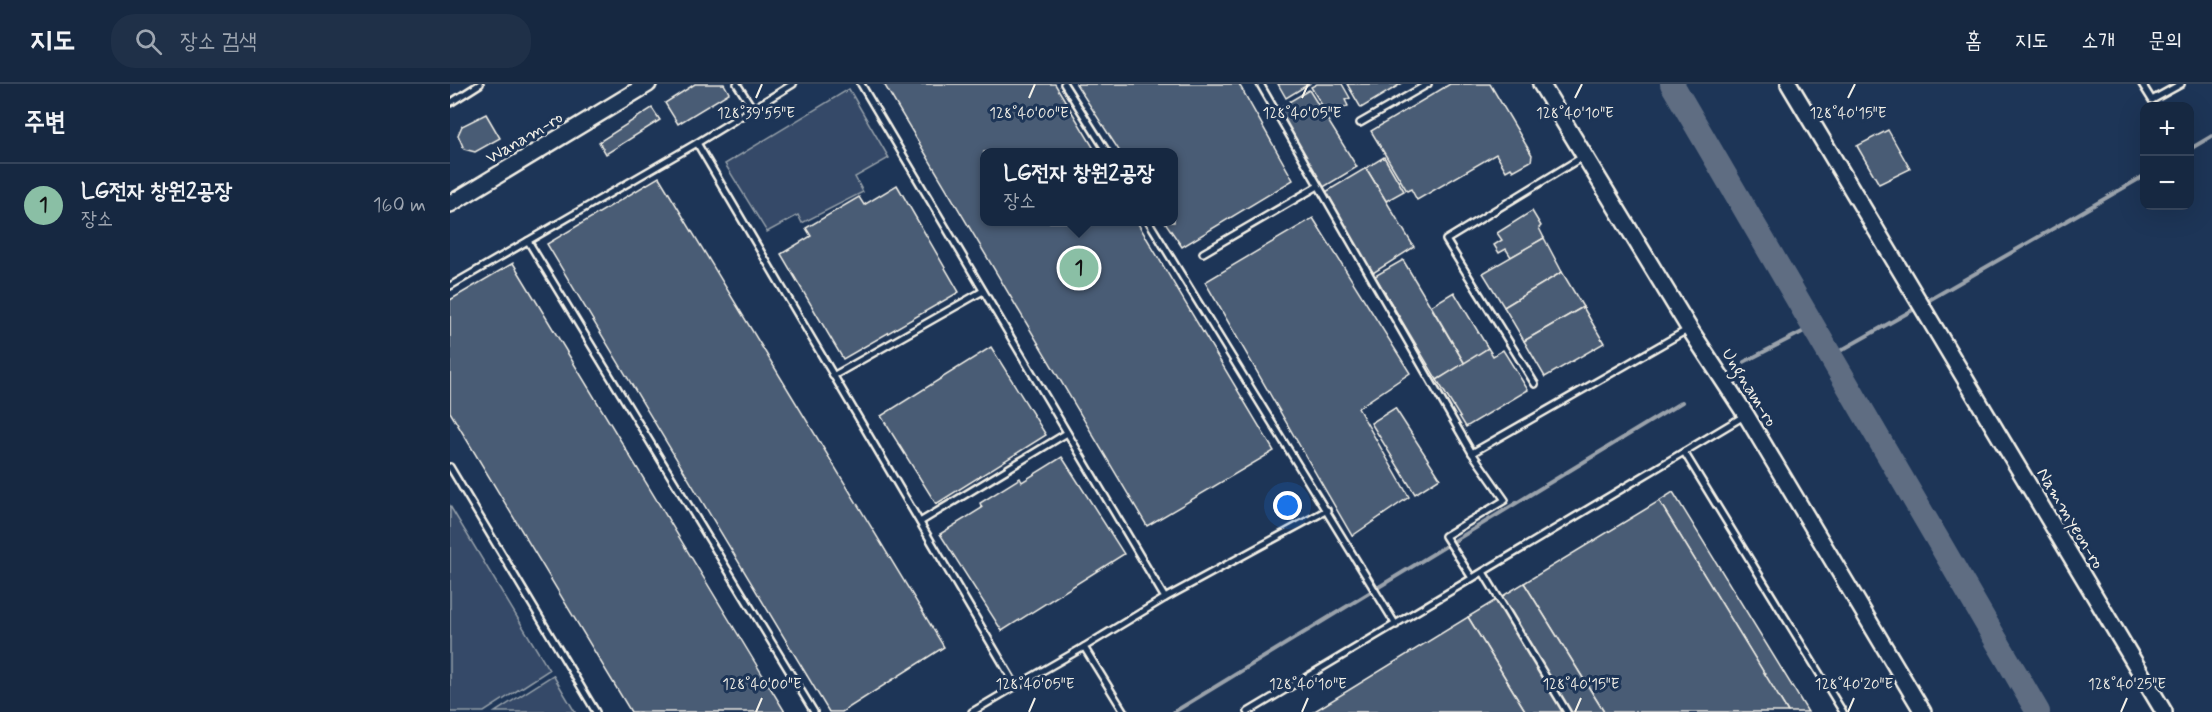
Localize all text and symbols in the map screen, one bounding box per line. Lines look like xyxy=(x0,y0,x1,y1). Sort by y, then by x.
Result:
search box xyxy=(111,14,531,68)
text: 지도 xyxy=(30,23,75,60)
icon: search xyxy=(132,25,165,58)
text: 홈 xyxy=(1965,27,1982,55)
text: 지도 xyxy=(2015,27,2048,55)
text: 소개 xyxy=(2081,27,2115,55)
text: 문의 xyxy=(2148,27,2182,55)
text: 장소 검색 xyxy=(180,28,257,56)
map controls xyxy=(2140,102,2194,210)
button: + xyxy=(2140,102,2194,156)
text: 128°39'55"E xyxy=(717,104,795,124)
text: 128°40'00"E xyxy=(989,104,1069,124)
text: 128°40'05"E xyxy=(1263,104,1342,124)
text: 128°40'10"E xyxy=(1536,104,1614,124)
text: 128°40'15"E xyxy=(1809,104,1887,124)
street label: Wanam-ro xyxy=(482,105,568,170)
text: 주변 xyxy=(24,106,66,140)
popup xyxy=(980,148,1178,226)
button: − xyxy=(2140,156,2194,210)
text: LG전자 창원2공장 xyxy=(1003,160,1155,188)
text: LG전자 창원2공장 xyxy=(81,178,232,206)
text: 장소 xyxy=(1003,188,1036,215)
text: 1 xyxy=(39,192,48,219)
text: 160 m xyxy=(373,192,426,219)
text: 장소 xyxy=(81,206,113,233)
pin: 1 xyxy=(1060,246,1098,291)
street label: Ungnam-ro xyxy=(1714,344,1783,432)
street label: Nammyeon-ro xyxy=(2031,464,2110,573)
your location xyxy=(1273,491,1302,520)
text: 128°40'00"E xyxy=(722,675,802,695)
text: 128°40'05"E xyxy=(996,675,1075,695)
text: 128°40'10"E xyxy=(1269,675,1347,695)
text: 128°40'15"E xyxy=(1542,675,1620,695)
text: 128°40'20"E xyxy=(1815,675,1893,695)
text: 128°40'25"E xyxy=(2088,675,2166,695)

